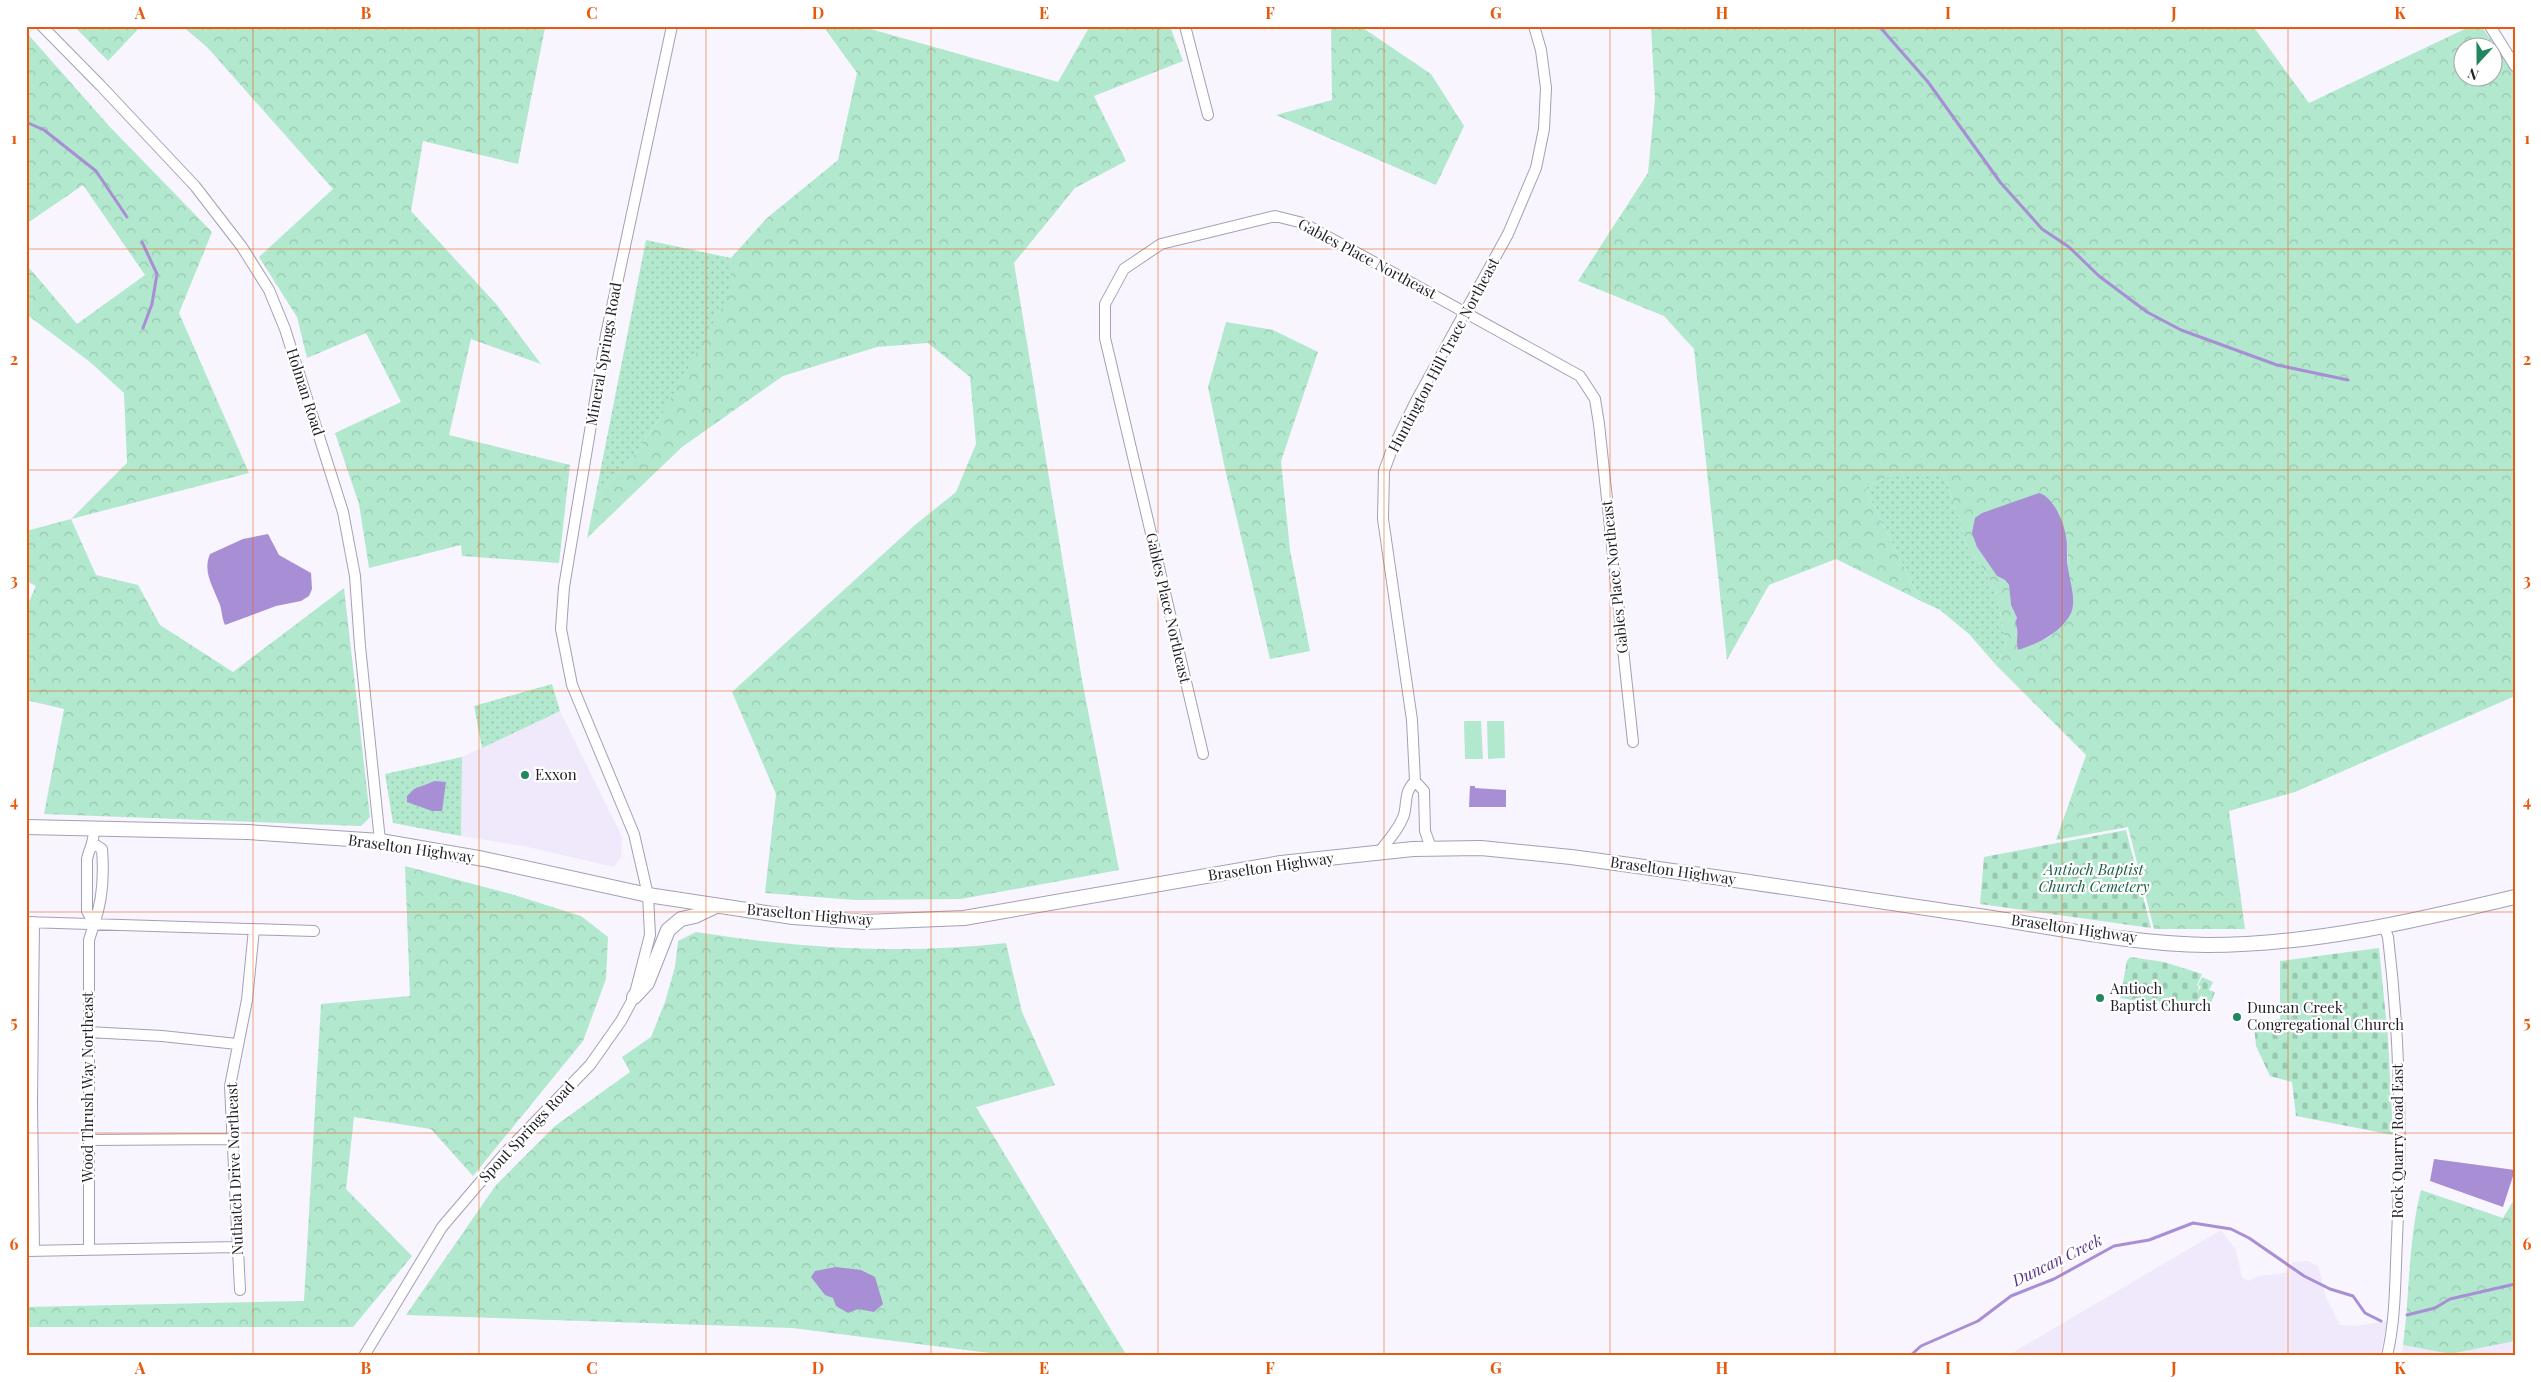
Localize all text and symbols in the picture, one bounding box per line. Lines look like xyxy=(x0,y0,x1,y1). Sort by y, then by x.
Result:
text: A xyxy=(134,2,146,23)
text: B xyxy=(361,2,372,23)
text: C xyxy=(586,2,598,23)
text: D xyxy=(812,2,824,23)
text: E xyxy=(1039,2,1049,23)
text: F xyxy=(1265,2,1275,23)
text: G xyxy=(1490,2,1502,23)
text: H xyxy=(1716,2,1729,23)
text: I xyxy=(1945,2,1951,23)
text: J xyxy=(2170,2,2177,23)
text: K xyxy=(2394,2,2406,23)
north arrow xyxy=(2454,38,2504,88)
text: N xyxy=(2465,64,2481,85)
text: 1 xyxy=(11,127,17,148)
text: 1 xyxy=(2524,127,2530,148)
street label: Gables Place Northeast xyxy=(1295,213,1441,303)
street label: Huntington Hill Trace Northeast xyxy=(1383,253,1503,455)
street label: Mineral Springs Road xyxy=(581,280,626,427)
street label: Holman Road xyxy=(282,345,330,438)
text: 2 xyxy=(10,348,18,369)
text: 2 xyxy=(2523,348,2531,369)
street label: Gables Place Northeast xyxy=(1596,499,1632,655)
street label: Gables Place Northeast xyxy=(1142,531,1196,686)
text: 3 xyxy=(10,569,18,590)
text: 3 xyxy=(2523,569,2531,590)
place label: Exxon xyxy=(535,764,577,784)
marker: Exxon xyxy=(519,769,531,781)
text: 4 xyxy=(10,790,18,811)
text: 4 xyxy=(2523,790,2531,811)
street label: Braselton Highway xyxy=(347,829,476,867)
street label: Braselton Highway xyxy=(1207,847,1336,885)
street label: Braselton Highway xyxy=(1609,851,1738,889)
park label: Antioch Baptist Church Cemetery xyxy=(2038,859,2150,896)
street label: Braselton Highway xyxy=(746,899,875,930)
street label: Braselton Highway xyxy=(2010,909,2139,947)
place label: Antioch Baptist Church xyxy=(2109,978,2211,1015)
street label: Wood Thrush Way Northeast xyxy=(77,991,97,1183)
marker: Antioch Baptist Church xyxy=(2094,992,2106,1004)
place label: Duncan Creek Congregational Church xyxy=(2247,997,2404,1034)
text: 5 xyxy=(10,1011,18,1032)
marker: Duncan Creek Congregational Church xyxy=(2231,1011,2243,1023)
text: 5 xyxy=(2523,1011,2531,1032)
street label: Rock Quarry Road East xyxy=(2387,1063,2407,1219)
street label: Spout Springs Road xyxy=(474,1076,579,1186)
street label: Nuthatch Drive Northeast xyxy=(221,1082,247,1256)
water label: Duncan Creek xyxy=(2007,1229,2105,1291)
text: 6 xyxy=(10,1233,19,1254)
text: 6 xyxy=(2523,1233,2532,1254)
text: A xyxy=(134,1357,146,1378)
text: B xyxy=(361,1357,372,1378)
text: C xyxy=(586,1357,598,1378)
text: D xyxy=(812,1357,824,1378)
text: E xyxy=(1039,1357,1049,1378)
text: F xyxy=(1265,1357,1275,1378)
text: G xyxy=(1490,1357,1502,1378)
text: H xyxy=(1716,1357,1729,1378)
text: I xyxy=(1945,1357,1951,1378)
text: J xyxy=(2170,1357,2177,1378)
text: K xyxy=(2394,1357,2406,1378)

